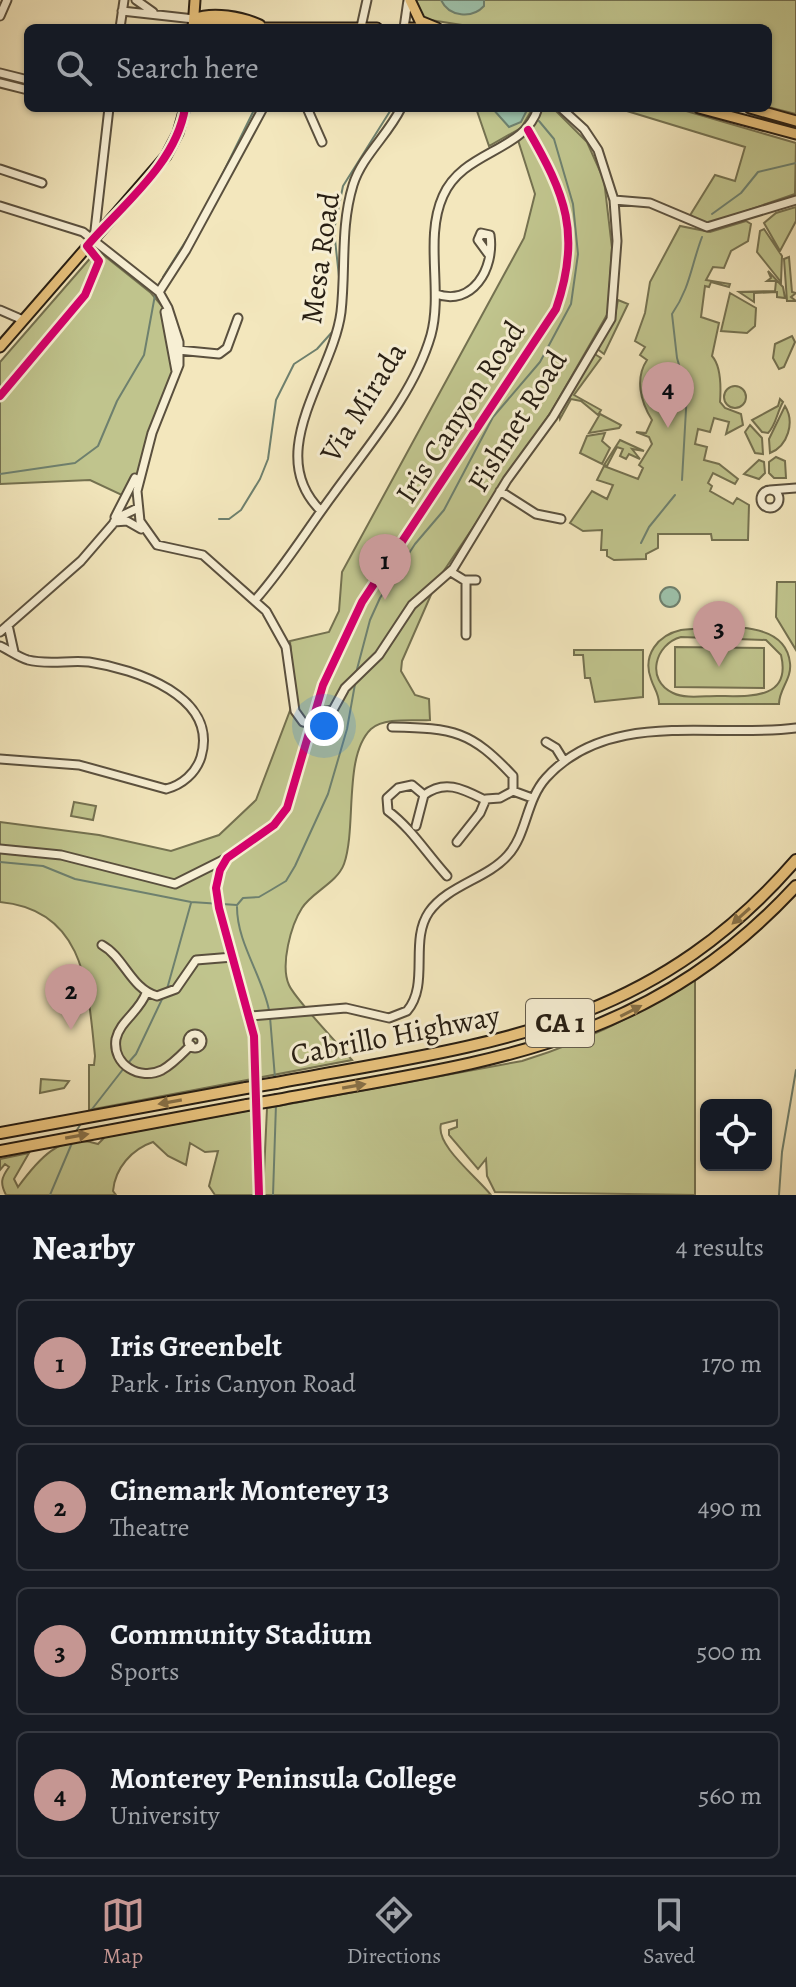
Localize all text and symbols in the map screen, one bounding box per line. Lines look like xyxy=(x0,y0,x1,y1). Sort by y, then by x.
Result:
search box xyxy=(24,24,772,112)
icon: search xyxy=(52,46,96,90)
text: Search here xyxy=(116,48,259,88)
street label: Mesa Road xyxy=(291,189,349,326)
street label: Iris Canyon Road xyxy=(386,312,534,511)
street label: Via Mirada xyxy=(310,334,416,470)
street label: Fishnet Road xyxy=(458,342,577,499)
pin: 4 xyxy=(642,362,694,428)
pin: 1 xyxy=(359,534,411,600)
pin: 3 xyxy=(693,601,745,667)
your location xyxy=(304,706,344,746)
one-way arrow xyxy=(732,907,752,924)
pin: 2 xyxy=(45,964,97,1030)
street label: Cabrillo Highway xyxy=(287,995,504,1075)
road number: CA 1 xyxy=(526,999,594,1047)
one-way arrow xyxy=(619,1004,642,1018)
one-way arrow xyxy=(342,1079,367,1091)
one-way arrow xyxy=(157,1097,182,1109)
map controls xyxy=(700,1099,772,1171)
button: locate xyxy=(700,1099,772,1171)
one-way arrow xyxy=(64,1130,89,1142)
text: Nearby xyxy=(32,1224,135,1271)
text: 4 results xyxy=(676,1230,764,1265)
text: Iris Greenbelt xyxy=(110,1326,282,1366)
text: 1 xyxy=(55,1346,65,1381)
text: 170 m xyxy=(702,1346,762,1381)
text: Park · Iris Canyon Road xyxy=(110,1366,356,1401)
text: Cinemark Monterey 13 xyxy=(110,1470,390,1510)
text: 2 xyxy=(54,1490,66,1525)
text: 490 m xyxy=(698,1490,762,1525)
text: Theatre xyxy=(110,1510,189,1545)
text: Community Stadium xyxy=(110,1614,372,1654)
text: 3 xyxy=(54,1634,66,1669)
text: 500 m xyxy=(696,1634,762,1669)
text: Sports xyxy=(110,1654,179,1689)
text: Monterey Peninsula College xyxy=(110,1758,457,1798)
text: 4 xyxy=(54,1778,66,1813)
text: 560 m xyxy=(698,1778,762,1813)
text: University xyxy=(110,1798,220,1833)
tab: Map xyxy=(101,1893,145,1971)
tab: Directions xyxy=(347,1893,441,1971)
tab: Saved xyxy=(643,1893,695,1971)

